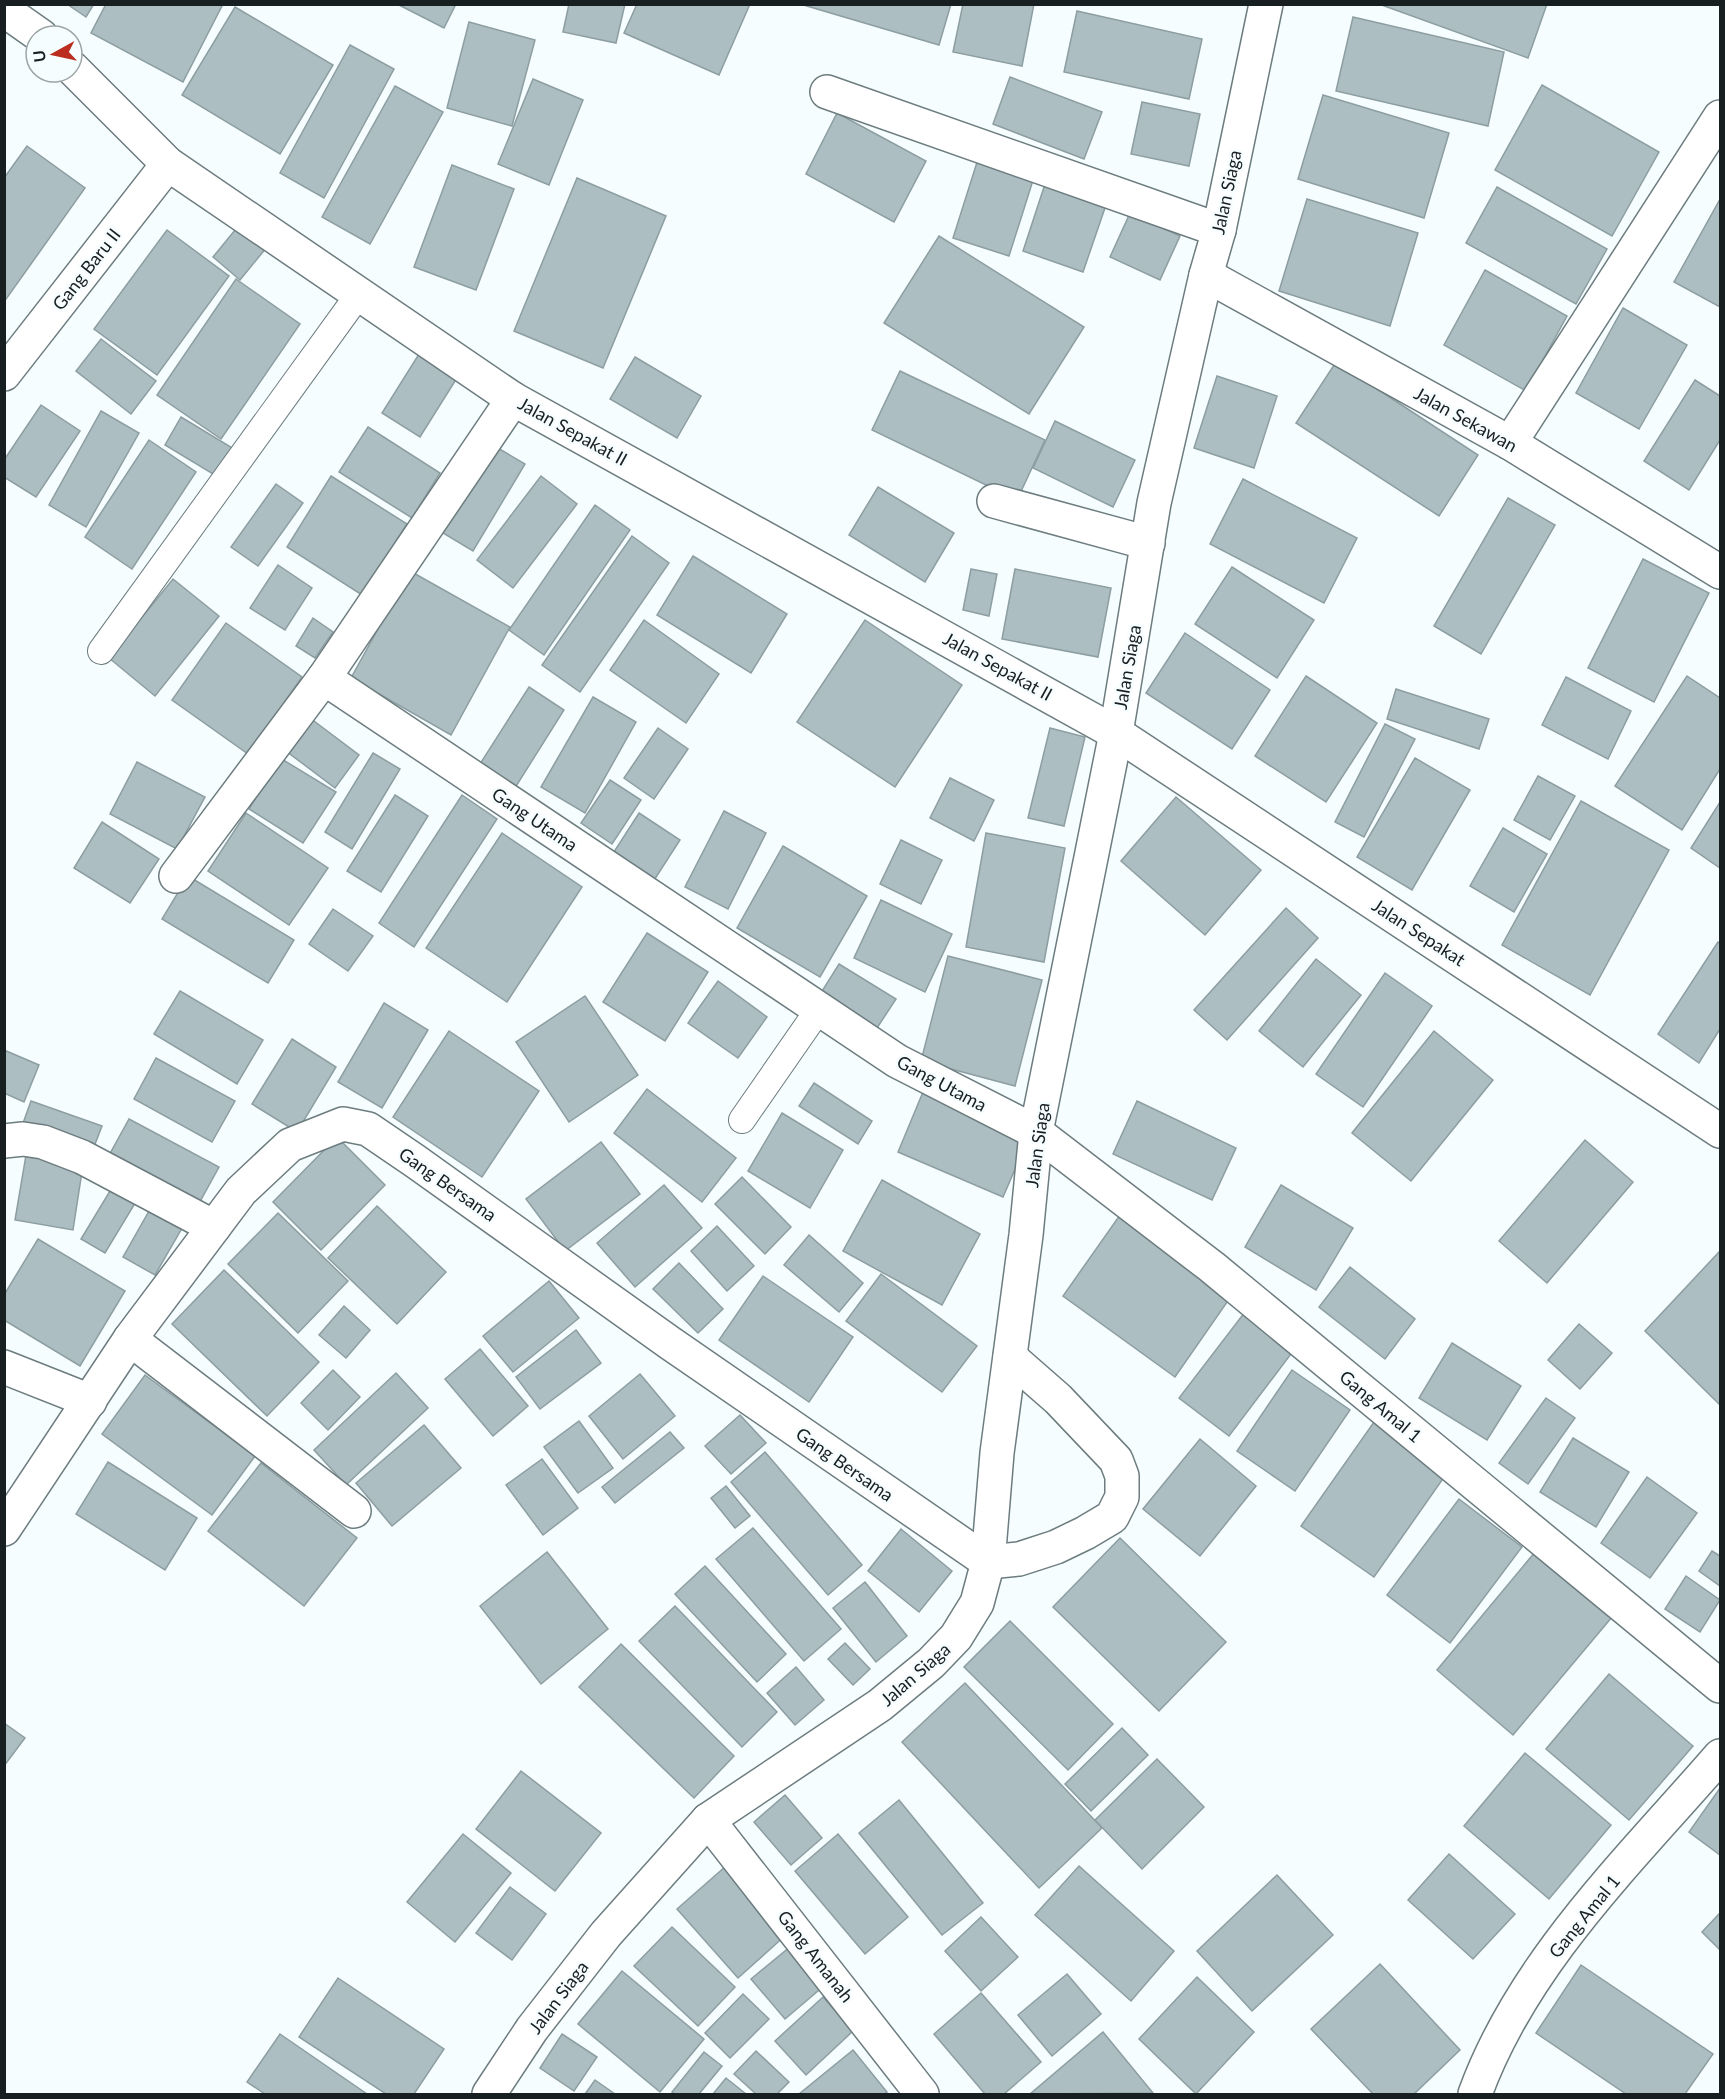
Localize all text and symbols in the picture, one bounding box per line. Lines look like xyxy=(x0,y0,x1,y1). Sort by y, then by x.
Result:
north arrow xyxy=(24,24,84,84)
text: U xyxy=(28,49,49,63)
street label: Jalan Siaga xyxy=(1206,148,1246,236)
street label: Gang Baru II xyxy=(47,224,125,314)
street label: Jalan Sekawan xyxy=(1411,382,1521,456)
street label: Jalan Sepakat II xyxy=(515,392,631,470)
street label: Jalan Siaga xyxy=(1109,623,1145,711)
street label: Jalan Sepakat II xyxy=(940,627,1056,705)
street label: Gang Utama xyxy=(488,782,582,856)
street label: Jalan Sepakat xyxy=(1368,894,1470,971)
street label: Gang Utama xyxy=(893,1050,991,1116)
street label: Jalan Siaga xyxy=(1020,1101,1054,1189)
street label: Gang Bersama xyxy=(395,1142,501,1226)
street label: Gang Amal 1 xyxy=(1335,1365,1427,1447)
street label: Gang Bersama xyxy=(792,1422,898,1506)
street label: Jalan Siaga xyxy=(876,1638,954,1710)
street label: Gang Amal 1 xyxy=(1544,1870,1624,1962)
street label: Gang Amanah xyxy=(773,1906,859,2006)
street label: Jalan Siaga xyxy=(524,1956,592,2038)

